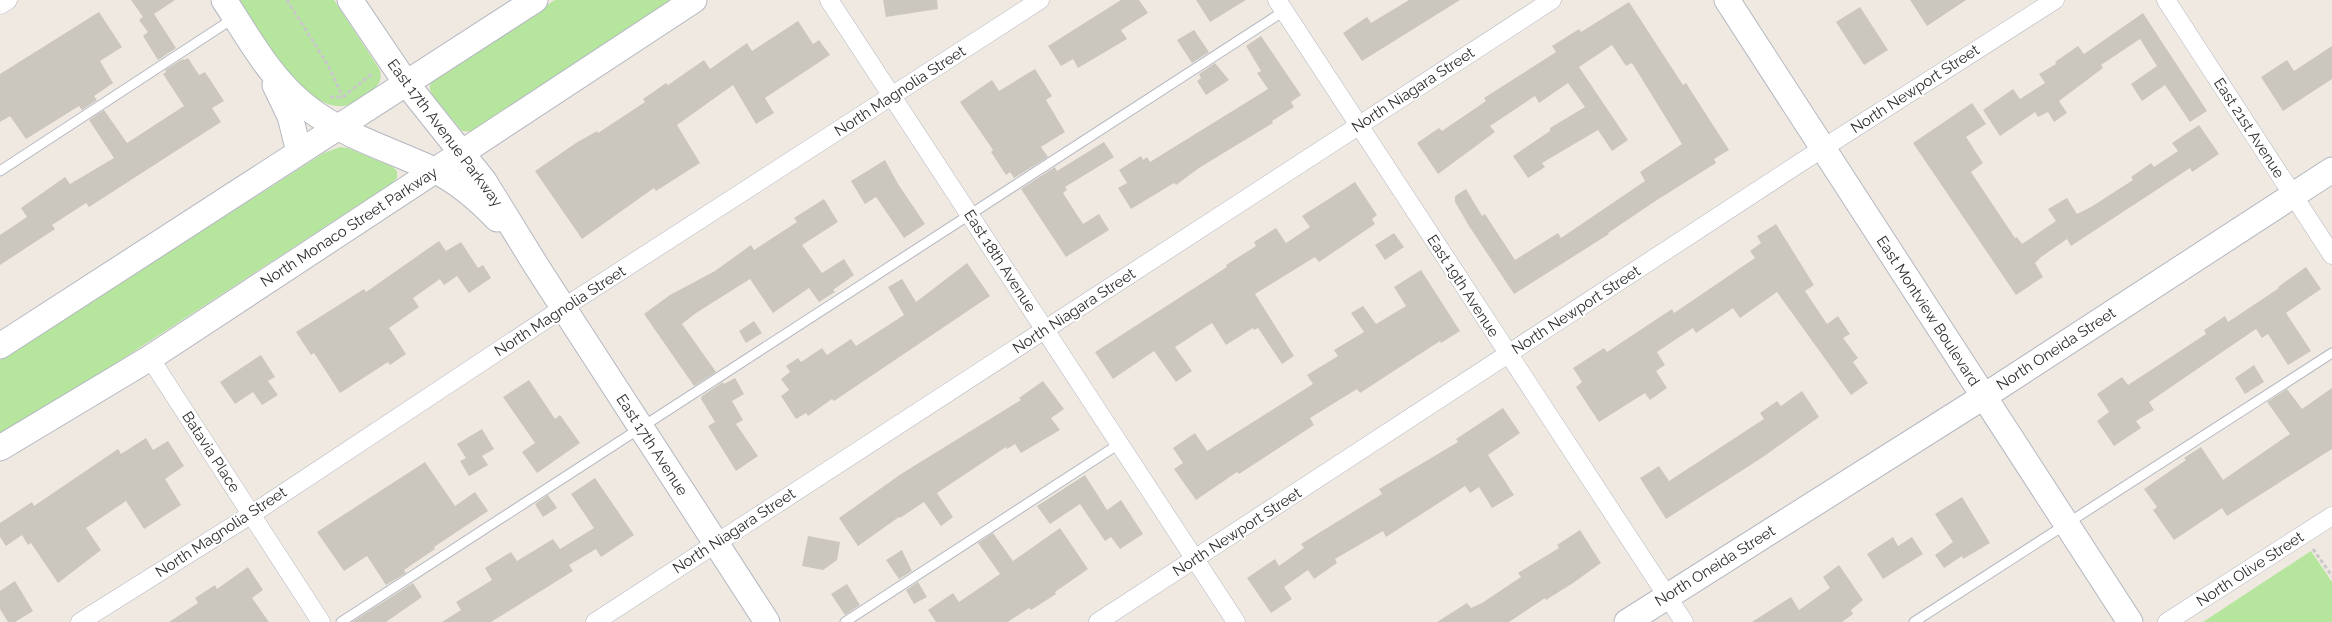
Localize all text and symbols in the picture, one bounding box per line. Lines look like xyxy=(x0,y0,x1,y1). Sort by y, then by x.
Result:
street label: North Newport Street xyxy=(1847,41,1983,137)
street label: North Magnolia Street xyxy=(831,42,969,140)
street label: North Niagara Street xyxy=(1348,44,1478,136)
street label: East 17th Avenue Parkway xyxy=(384,56,506,210)
street label: East 21st Avenue xyxy=(2210,75,2288,182)
street label: North Monaco Street Parkway xyxy=(257,163,441,291)
street label: East 18th Avenue xyxy=(960,206,1040,316)
street label: East 19th Avenue xyxy=(1423,231,1503,341)
street label: East Montview Boulevard xyxy=(1873,233,1983,389)
street label: North Magnolia Street xyxy=(491,262,629,360)
street label: North Newport Street xyxy=(1508,262,1644,358)
street label: North Niagara Street xyxy=(1009,265,1139,357)
street label: North Oneida Street xyxy=(1993,304,2119,394)
street label: East 17th Avenue xyxy=(612,391,692,499)
street label: Batavia Place xyxy=(178,408,244,496)
street label: North Magnolia Street xyxy=(152,483,290,581)
street label: North Newport Street xyxy=(1169,484,1305,580)
street label: North Niagara Street xyxy=(669,485,799,577)
street label: North Oneida Street xyxy=(1652,522,1778,610)
street label: North Olive Street xyxy=(2193,528,2307,610)

